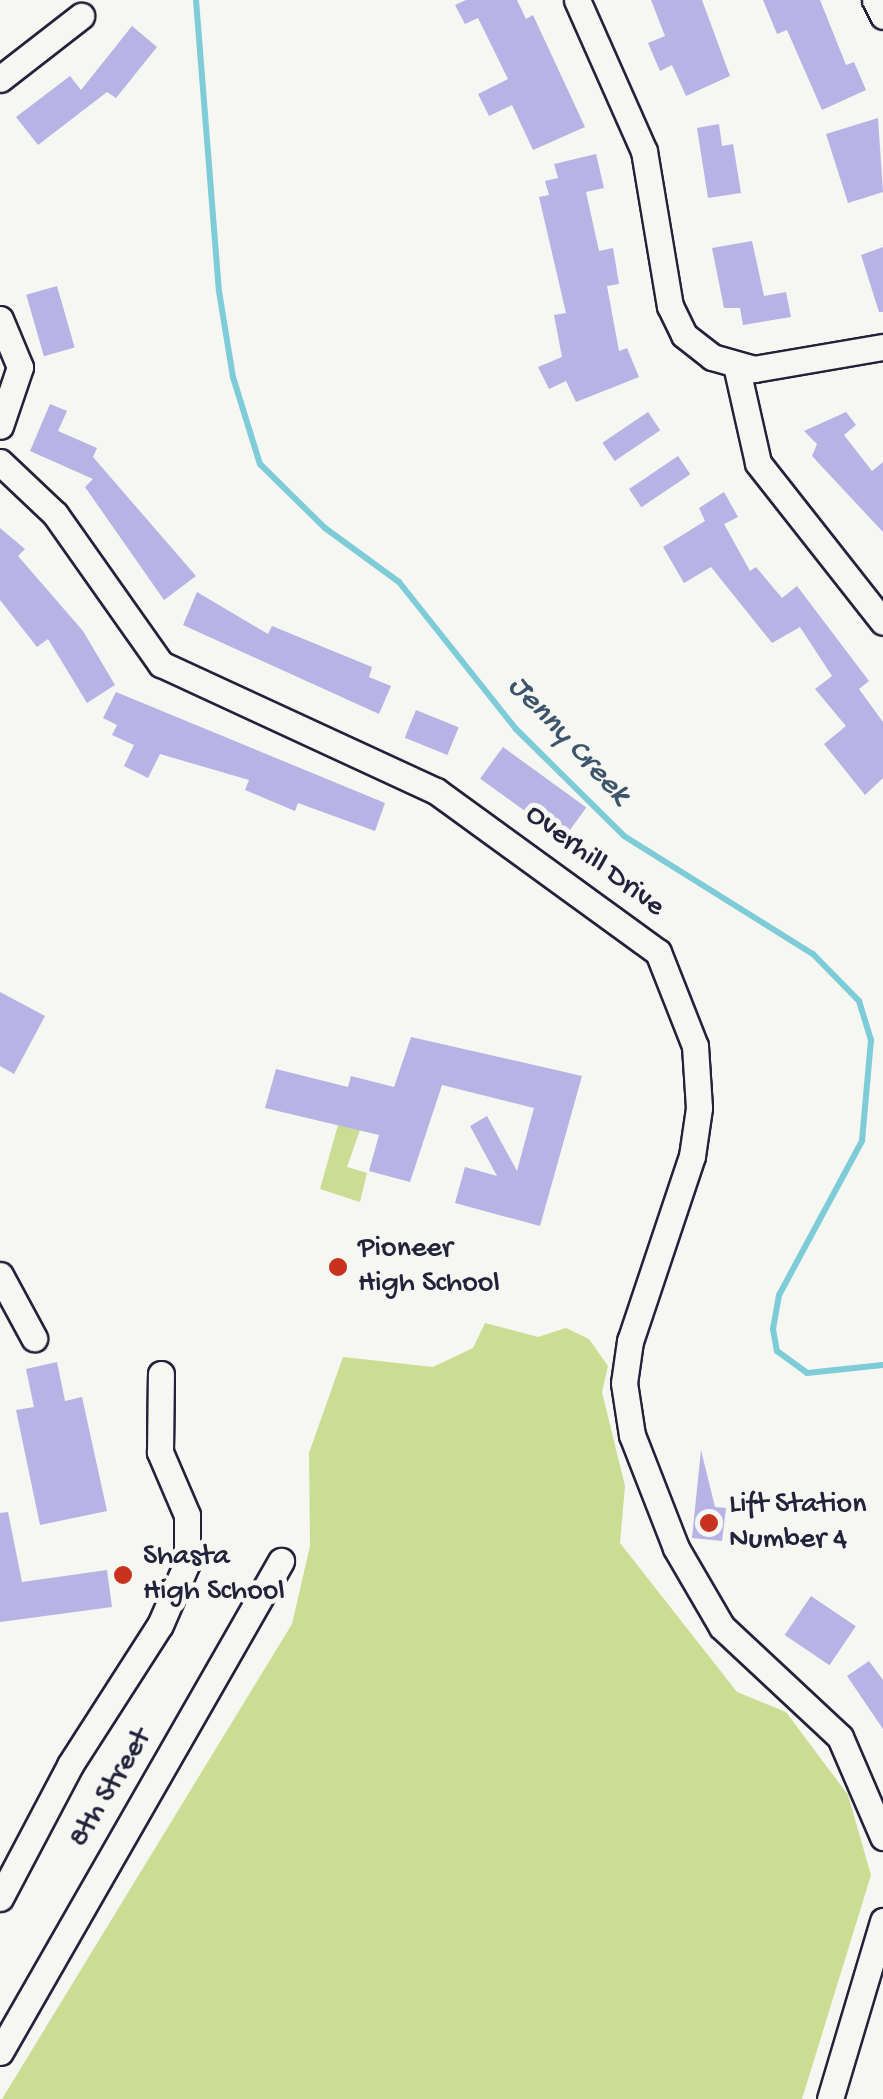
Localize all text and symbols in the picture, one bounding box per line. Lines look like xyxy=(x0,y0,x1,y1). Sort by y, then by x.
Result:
water label: Jenny Creek xyxy=(498,668,638,814)
street label: Overhill Drive xyxy=(517,798,671,926)
place label: Pioneer High School xyxy=(358,1232,500,1302)
marker: Pioneer High School xyxy=(327,1256,349,1278)
place label: Lift Station Number 4 xyxy=(729,1488,866,1558)
marker: Lift Station Number 4 xyxy=(698,1512,720,1534)
place label: Shasta High School xyxy=(143,1540,285,1610)
marker: Shasta High School xyxy=(112,1564,134,1586)
street label: 8th Street xyxy=(63,1723,161,1855)

